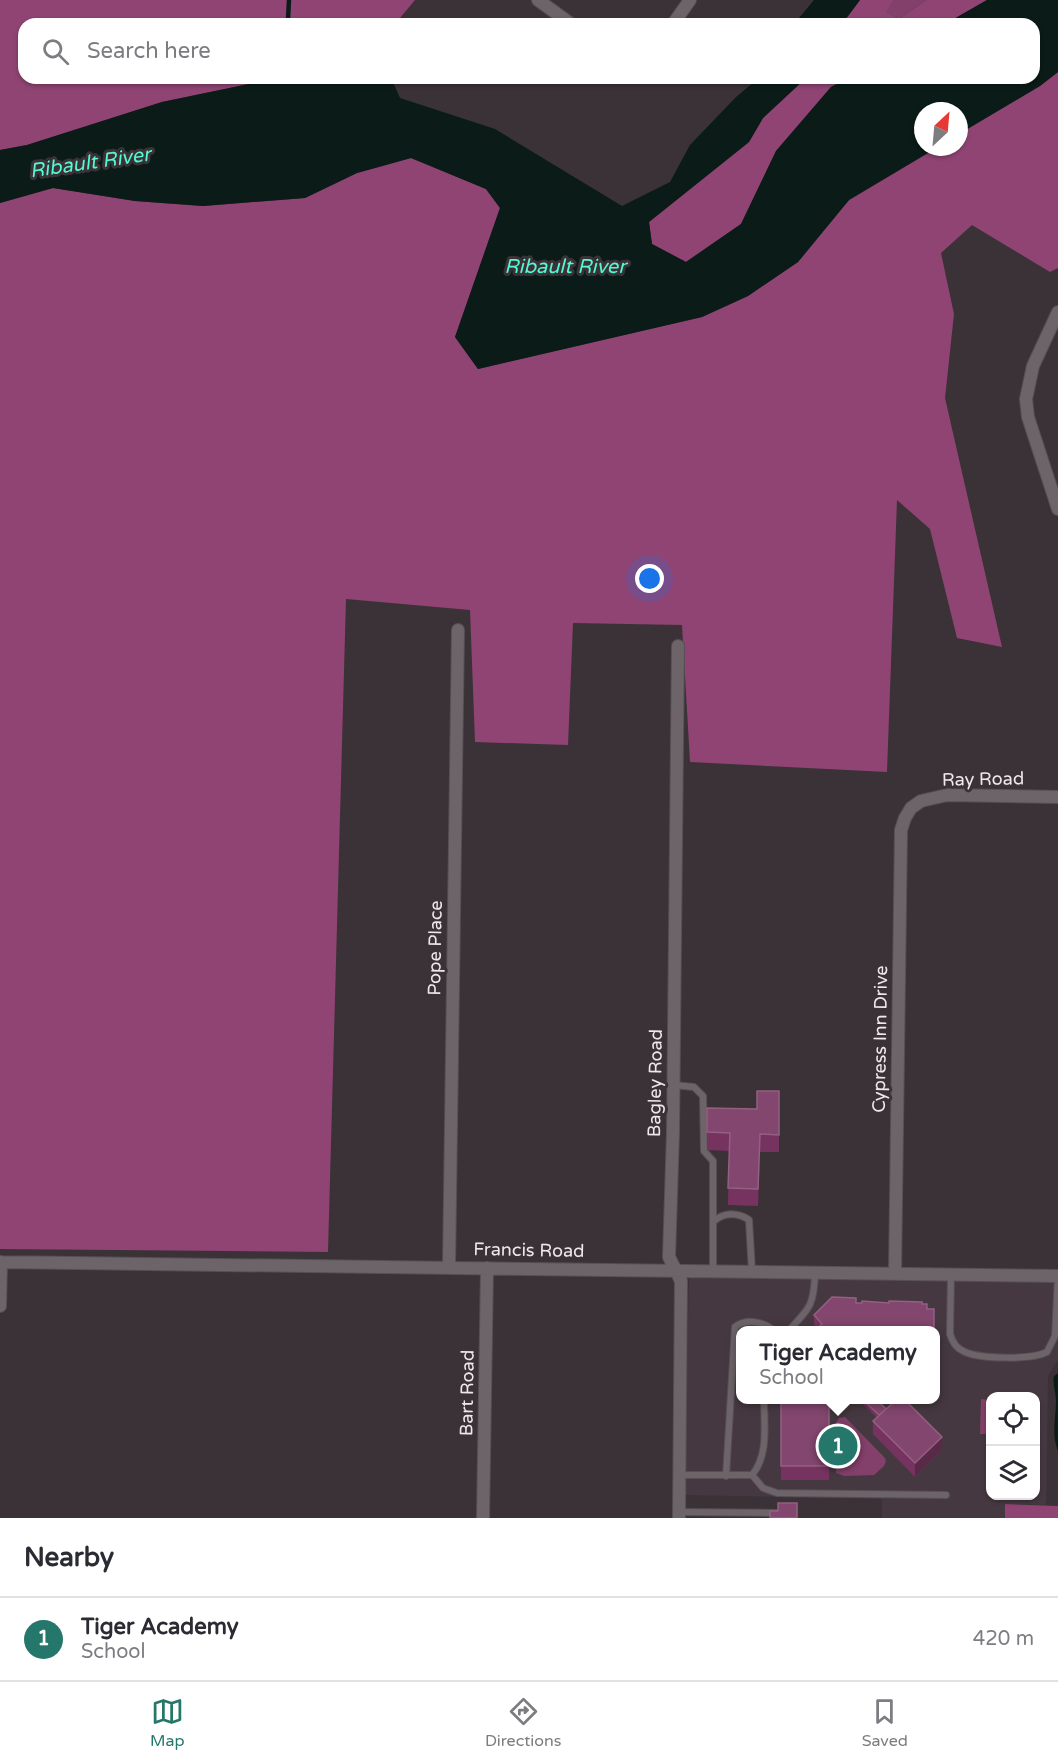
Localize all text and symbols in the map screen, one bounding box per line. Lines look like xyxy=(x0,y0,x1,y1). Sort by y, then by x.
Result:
search box xyxy=(18,18,1040,84)
icon: search xyxy=(39,35,72,68)
text: Search here xyxy=(87,38,211,64)
north arrow xyxy=(914,102,968,156)
water label: Ribault River xyxy=(28,142,154,183)
water label: Ribault River xyxy=(504,255,628,279)
your location xyxy=(635,564,664,593)
street label: Ray Road xyxy=(942,767,1024,791)
street label: Pope Place xyxy=(423,900,447,996)
street label: Cypress Inn Drive xyxy=(868,965,892,1113)
street label: Bagley Road xyxy=(643,1029,667,1137)
street label: Francis Road xyxy=(473,1238,585,1262)
popup xyxy=(736,1326,940,1404)
text: Tiger Academy xyxy=(759,1340,917,1366)
street label: Bart Road xyxy=(455,1350,479,1436)
text: School xyxy=(759,1366,824,1390)
map controls xyxy=(986,1392,1040,1500)
button: locate xyxy=(986,1392,1040,1446)
pin: 1 xyxy=(818,1424,858,1468)
button: layers xyxy=(986,1446,1040,1500)
text: Nearby xyxy=(24,1542,114,1573)
text: Tiger Academy xyxy=(81,1614,239,1640)
text: 1 xyxy=(37,1627,50,1651)
text: 420 m xyxy=(973,1627,1034,1651)
text: School xyxy=(81,1640,145,1664)
tab: Map xyxy=(150,1695,185,1751)
tab: Directions xyxy=(485,1695,561,1751)
tab: Saved xyxy=(862,1695,908,1751)

